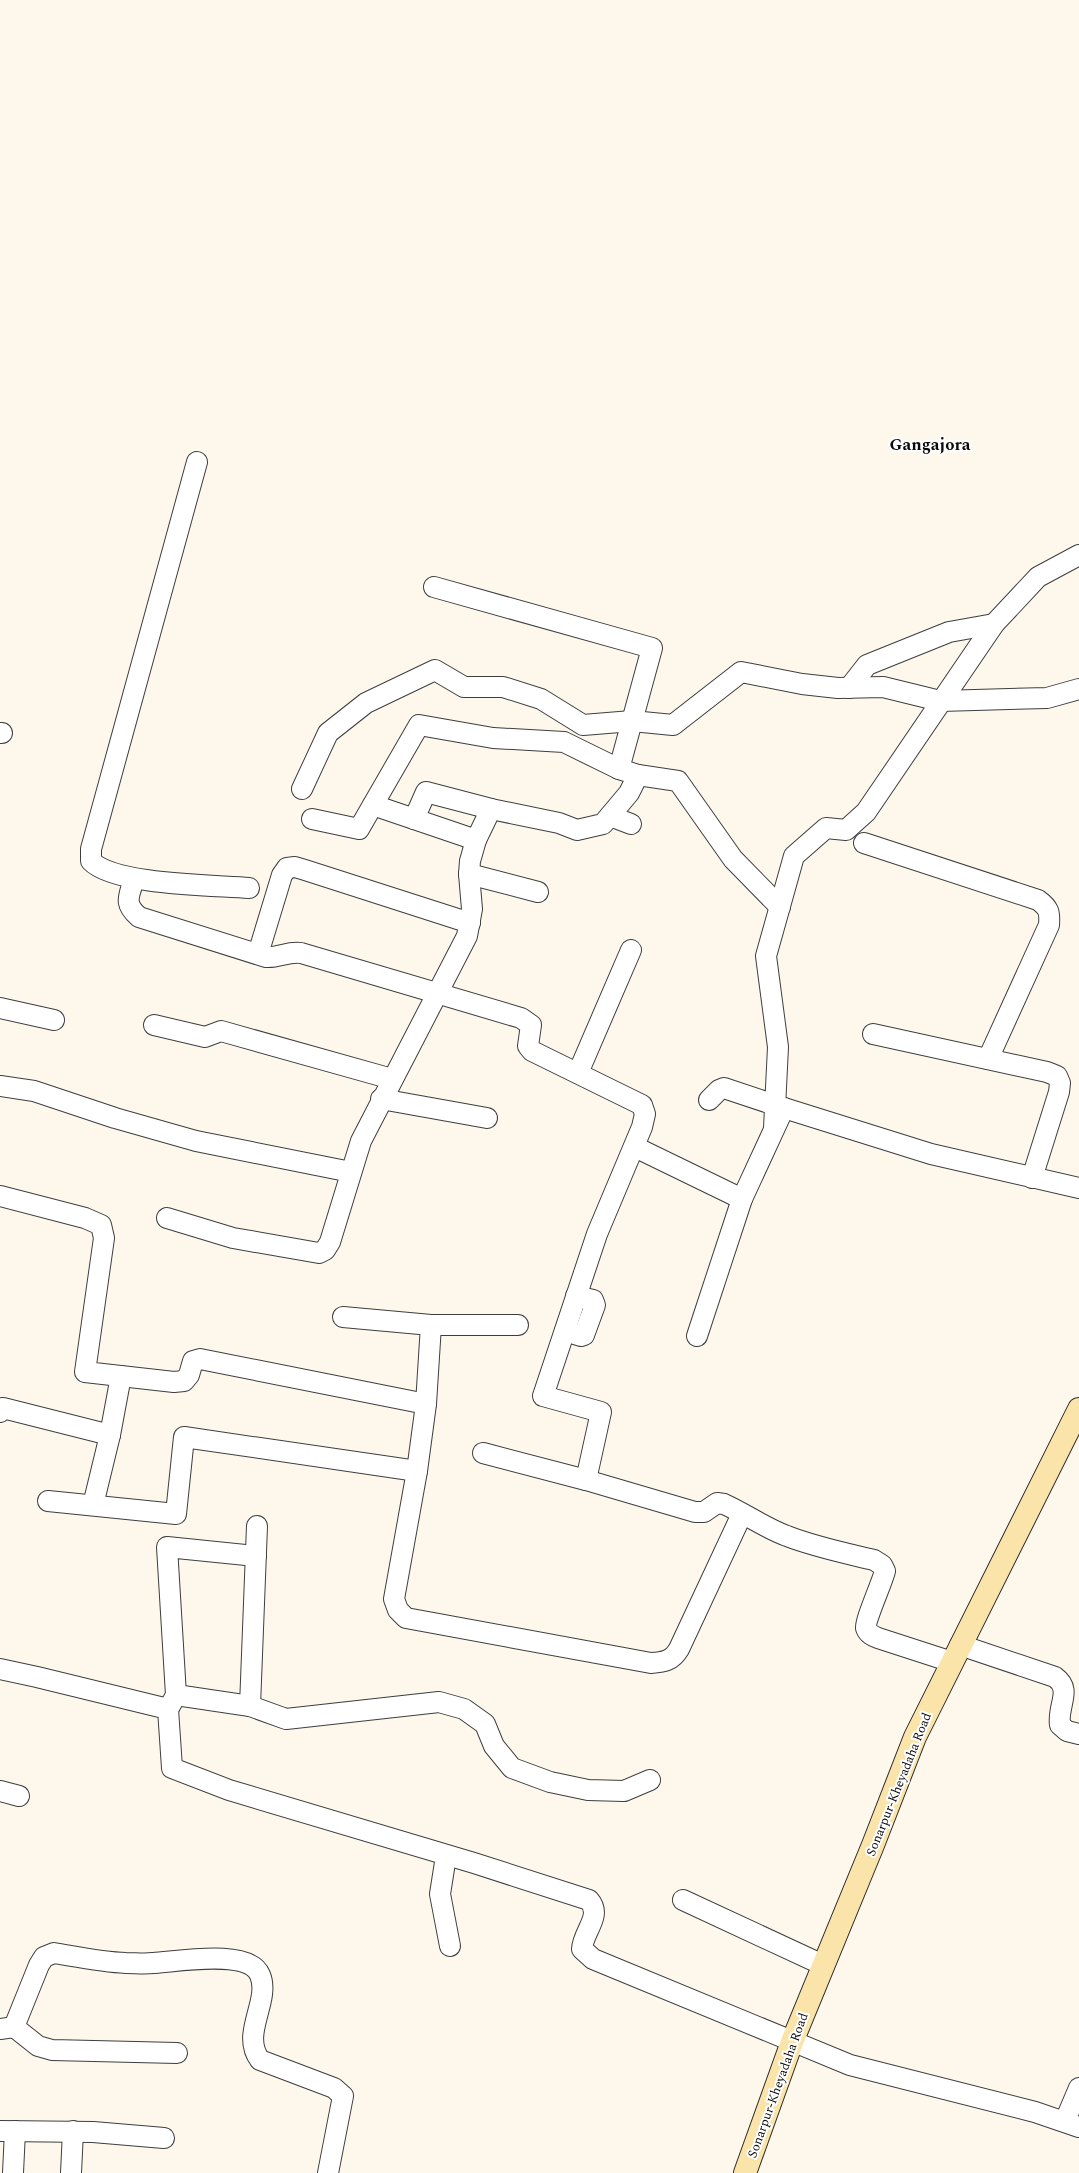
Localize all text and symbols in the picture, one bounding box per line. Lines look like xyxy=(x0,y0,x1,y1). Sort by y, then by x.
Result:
district label: Gangajora xyxy=(889,432,971,458)
street label: Sonarpur-Kheyadaha Road xyxy=(861,1710,937,1859)
street label: Sonarpur-Kheyadaha Road xyxy=(742,2010,814,2161)

